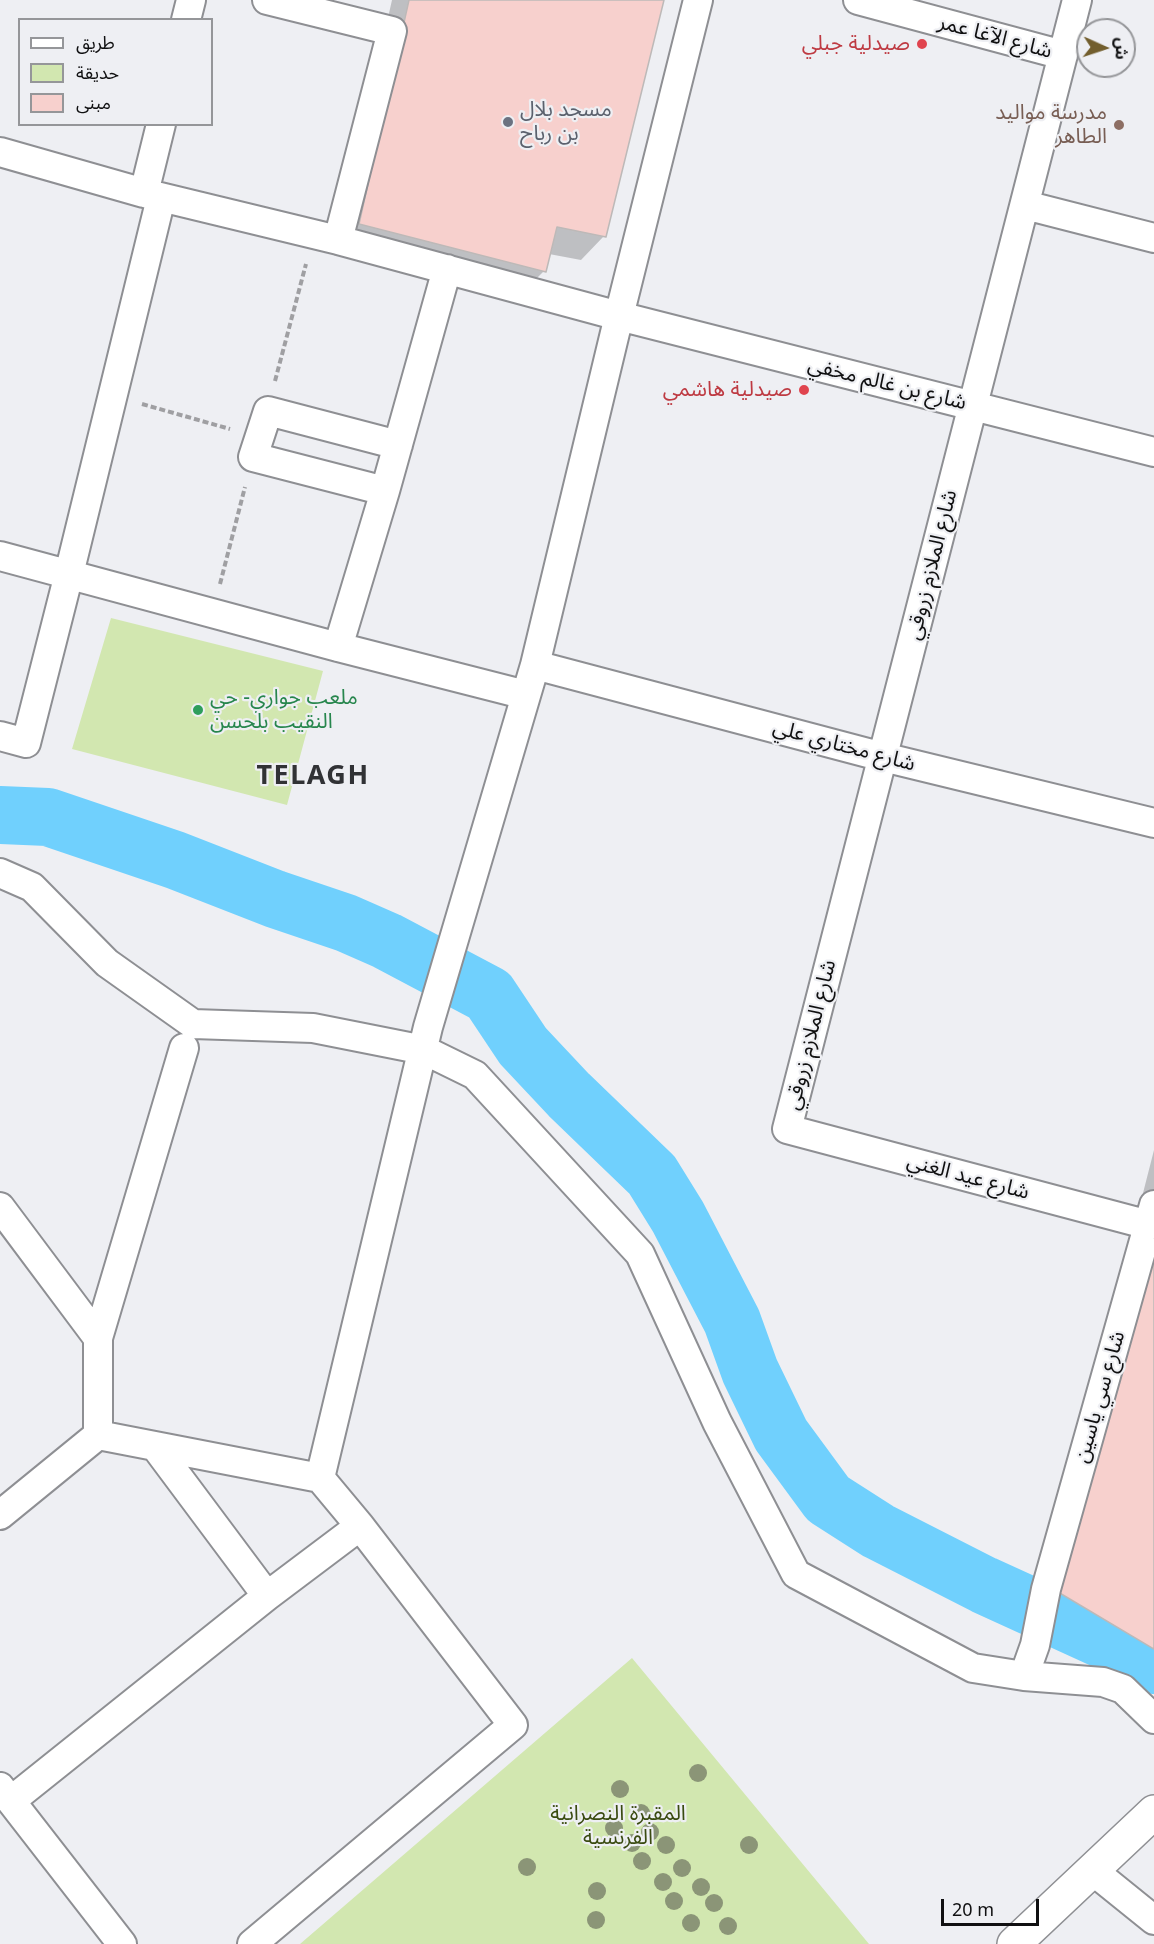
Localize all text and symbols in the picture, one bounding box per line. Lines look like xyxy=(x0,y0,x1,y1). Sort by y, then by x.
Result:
street label: شارع الآغا عمر xyxy=(935,10,1055,64)
legend xyxy=(18,18,213,126)
north arrow xyxy=(1076,18,1136,78)
text: طريق xyxy=(76,30,115,54)
place label: صيدلية جبلي xyxy=(802,31,910,57)
marker: صيدلية جبلي xyxy=(915,37,929,51)
text: ش xyxy=(1110,37,1134,60)
text: حديقة xyxy=(76,60,119,84)
text: مبنى xyxy=(76,90,111,114)
place label: مسجد بلال بن رباح xyxy=(520,97,612,147)
place label: مدرسة مواليد الطاهر xyxy=(995,100,1107,150)
marker: مسجد بلال بن رباح xyxy=(501,115,515,129)
marker: مدرسة مواليد الطاهر xyxy=(1112,118,1126,132)
street label: شارع بن غالم مخفي xyxy=(805,352,969,416)
place label: صيدلية هاشمي xyxy=(663,377,792,403)
marker: صيدلية هاشمي xyxy=(797,383,811,397)
street label: شارع الملازم زروقي xyxy=(901,487,963,643)
place label: ملعب جواري- حي النقيب بلحسن xyxy=(210,685,358,735)
marker: ملعب جواري- حي النقيب بلحسن xyxy=(191,703,205,717)
street label: شارع مختاري علي xyxy=(770,715,918,777)
district label: TELAGH xyxy=(256,760,370,792)
street label: شارع الملازم زروقي xyxy=(780,957,842,1113)
street label: شارع عيد الغني xyxy=(904,1149,1032,1205)
street label: شارع سي ياسين xyxy=(1069,1328,1131,1466)
park label: المقبرة النصرانية الفرنسية xyxy=(550,1801,686,1851)
scale bar xyxy=(944,1887,1042,1925)
text: 20 m xyxy=(952,1897,994,1921)

